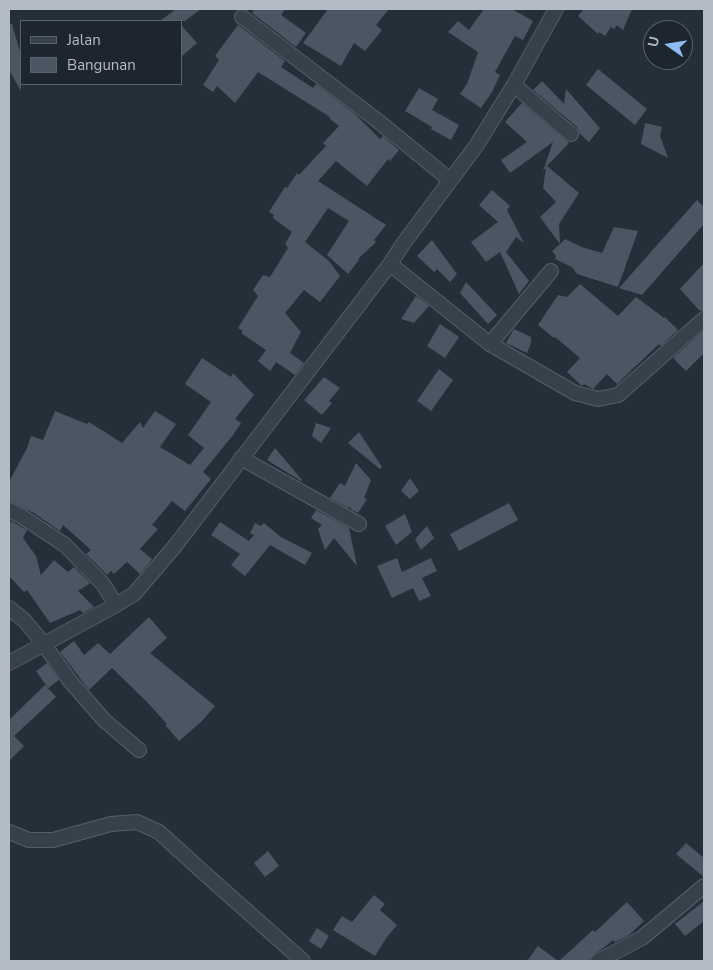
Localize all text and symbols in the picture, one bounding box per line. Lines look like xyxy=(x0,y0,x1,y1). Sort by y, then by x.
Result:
legend xyxy=(20,20,182,85)
north arrow xyxy=(643,20,693,70)
text: Jalan xyxy=(67,30,101,50)
text: U xyxy=(643,35,664,49)
text: Bangunan xyxy=(67,55,136,75)

